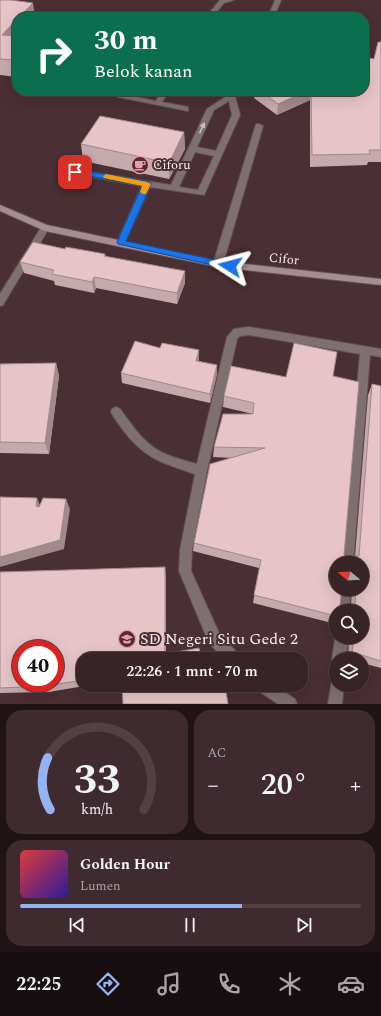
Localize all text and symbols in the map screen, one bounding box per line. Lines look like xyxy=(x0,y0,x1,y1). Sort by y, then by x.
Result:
text: 30 m xyxy=(94,19,158,62)
icon: right xyxy=(28,28,80,80)
text: Belok kanan xyxy=(94,58,193,85)
one-way arrow xyxy=(199,122,205,133)
pin xyxy=(58,155,92,189)
cafe icon: Ciforu xyxy=(130,155,150,175)
place label: Ciforu xyxy=(153,155,190,175)
icon: arrive xyxy=(64,161,86,183)
position arrow xyxy=(209,245,251,287)
street label: Cifor xyxy=(268,247,300,271)
north arrow xyxy=(329,556,369,596)
map controls xyxy=(329,556,369,692)
button: search xyxy=(329,604,369,644)
place label: SD Negeri Situ Gede 2 xyxy=(140,627,298,651)
school or university icon: SD Negeri Situ Gede 2 xyxy=(117,629,137,649)
speed limit sign: 40 xyxy=(12,640,64,692)
button: layers xyxy=(329,652,369,692)
text: 22:26 · 1 mnt · 70 m xyxy=(126,660,258,683)
text: AC xyxy=(208,743,226,763)
text: 33 xyxy=(73,749,120,812)
text: 20° xyxy=(261,762,308,808)
text: − xyxy=(208,769,219,802)
text: + xyxy=(350,769,361,802)
text: km/h xyxy=(81,799,113,821)
text: Golden Hour xyxy=(80,853,170,876)
text: Lumen xyxy=(80,876,121,896)
icon: previous xyxy=(66,914,88,936)
icon: pause xyxy=(179,914,201,936)
icon: next xyxy=(293,914,315,936)
icon: directions xyxy=(94,970,122,998)
icon: music xyxy=(155,970,183,998)
icon: phone xyxy=(215,970,243,998)
icon: climate xyxy=(276,970,304,998)
icon: car xyxy=(337,970,365,998)
text: 22:25 xyxy=(16,971,62,998)

